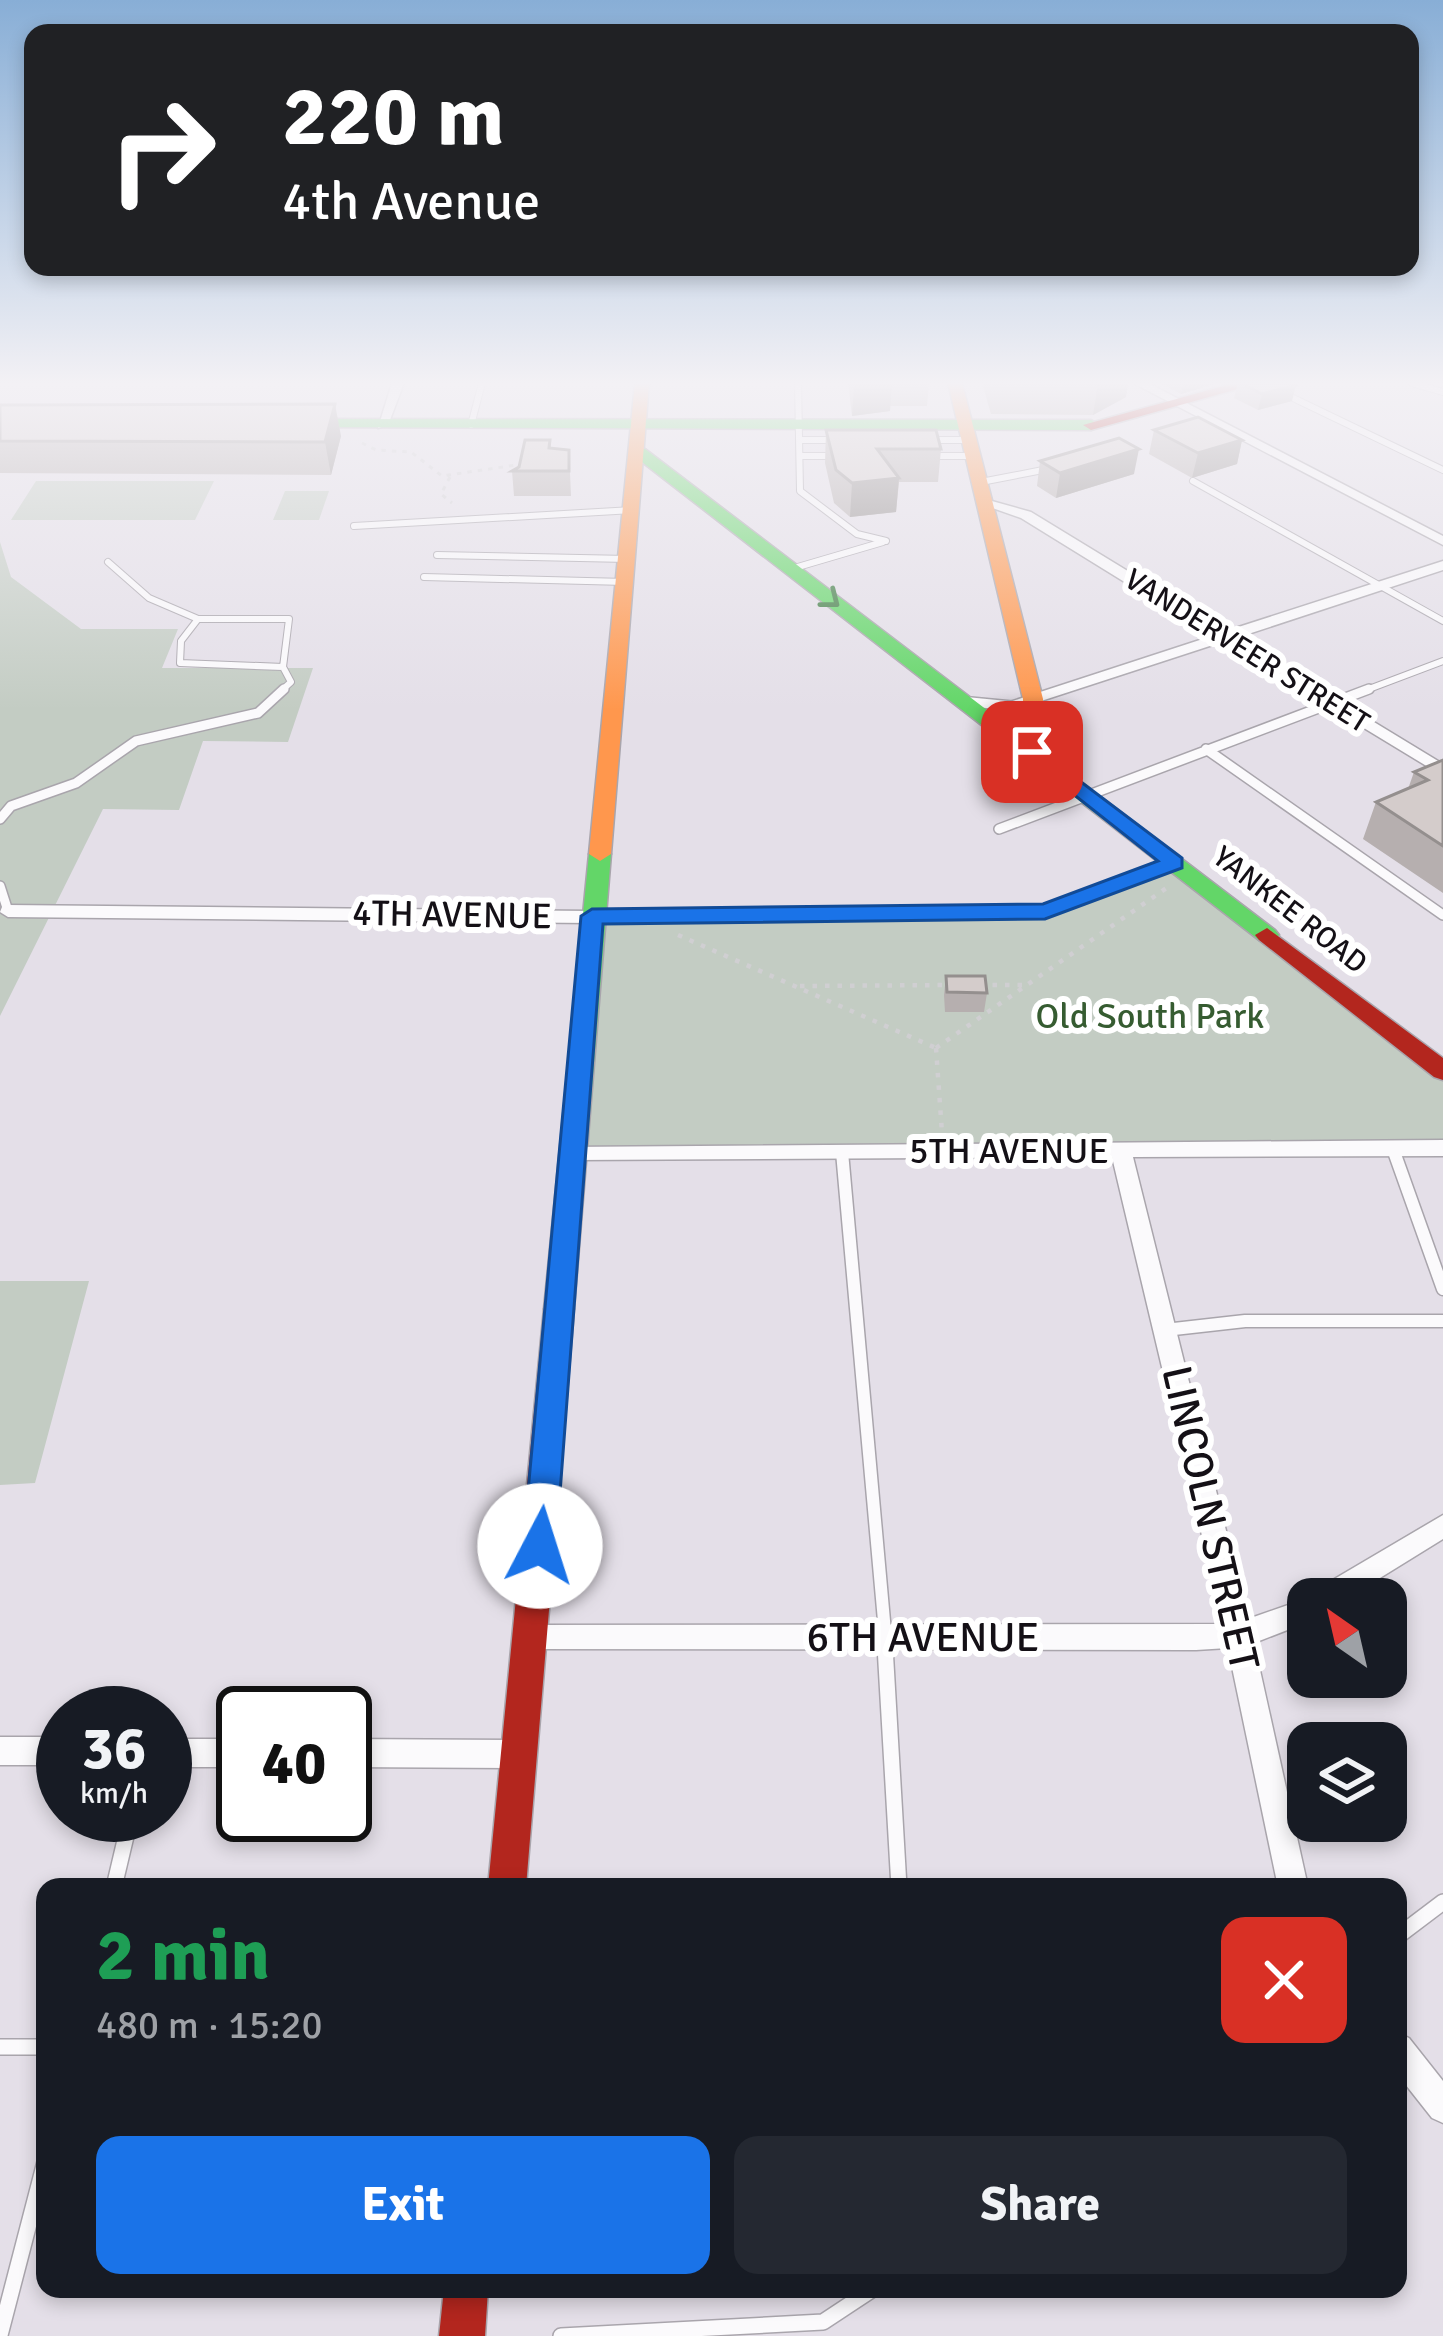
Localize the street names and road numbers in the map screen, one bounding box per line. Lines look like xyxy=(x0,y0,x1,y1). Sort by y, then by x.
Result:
street label: VANDERVEER STREET xyxy=(1118,561,1376,741)
street label: YANKEE ROAD xyxy=(1206,838,1374,982)
street label: 4TH AVENUE xyxy=(352,891,552,939)
street label: 5TH AVENUE xyxy=(909,1129,1109,1174)
street label: LINCOLN STREET xyxy=(1150,1361,1270,1675)
street label: 6TH AVENUE xyxy=(807,1612,1039,1663)

